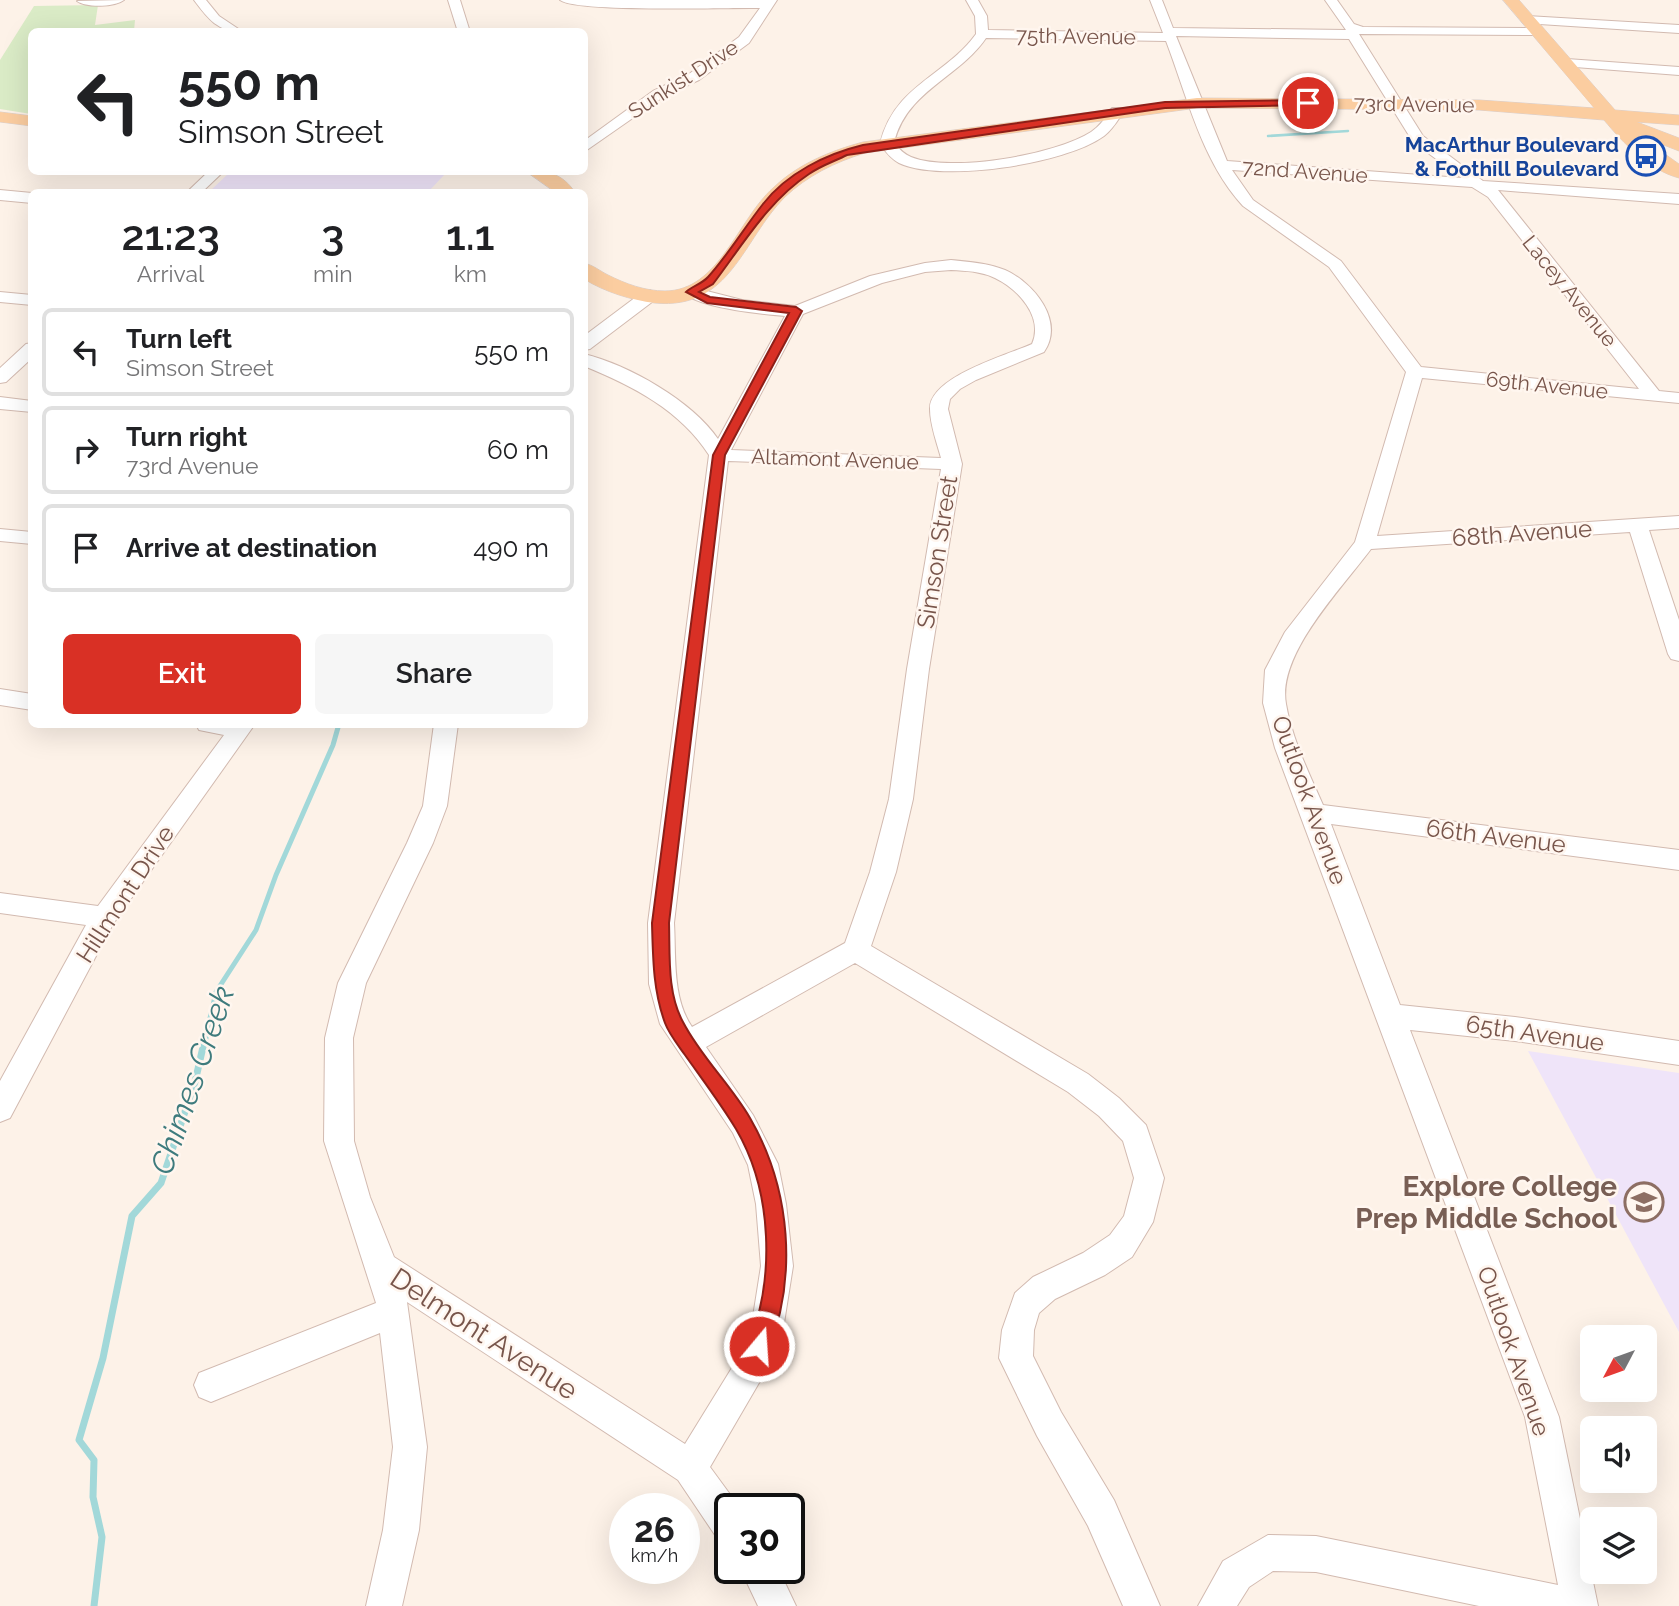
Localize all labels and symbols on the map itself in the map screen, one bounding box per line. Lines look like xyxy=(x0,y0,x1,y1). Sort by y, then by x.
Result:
street label: 75th Avenue xyxy=(1016,22,1136,50)
street label: Sunkist Drive xyxy=(623,34,743,124)
pin xyxy=(1278,73,1338,133)
street label: 73rd Avenue xyxy=(1353,90,1475,118)
place label: MacArthur Boulevard & Foothill Boulevard xyxy=(1405,132,1619,181)
bus stop icon: MacArthur Boulevard & Foothill Boulevard xyxy=(1625,135,1667,177)
street label: 72nd Avenue xyxy=(1241,154,1369,188)
street label: Lacey Avenue xyxy=(1517,230,1623,352)
street label: 69th Avenue xyxy=(1485,366,1609,404)
street label: Altamont Avenue xyxy=(751,444,919,474)
street label: Simson Street xyxy=(911,473,963,631)
street label: 68th Avenue xyxy=(1451,514,1593,552)
street label: Outlook Avenue xyxy=(1266,712,1354,888)
street label: 66th Avenue xyxy=(1424,813,1568,859)
street label: Hillmont Drive xyxy=(70,820,180,968)
water label: Chimes Creek xyxy=(142,981,242,1179)
street label: 65th Avenue xyxy=(1464,1009,1606,1057)
place label: Explore College Prep Middle School xyxy=(1355,1170,1617,1235)
school or university icon: Explore College Prep Middle School xyxy=(1623,1181,1665,1223)
street label: Delmont Avenue xyxy=(384,1261,584,1407)
street label: Outlook Avenue xyxy=(1471,1262,1557,1440)
position arrow xyxy=(722,1309,796,1383)
north arrow xyxy=(1580,1325,1657,1402)
speed limit sign: 30 xyxy=(714,1493,805,1584)

